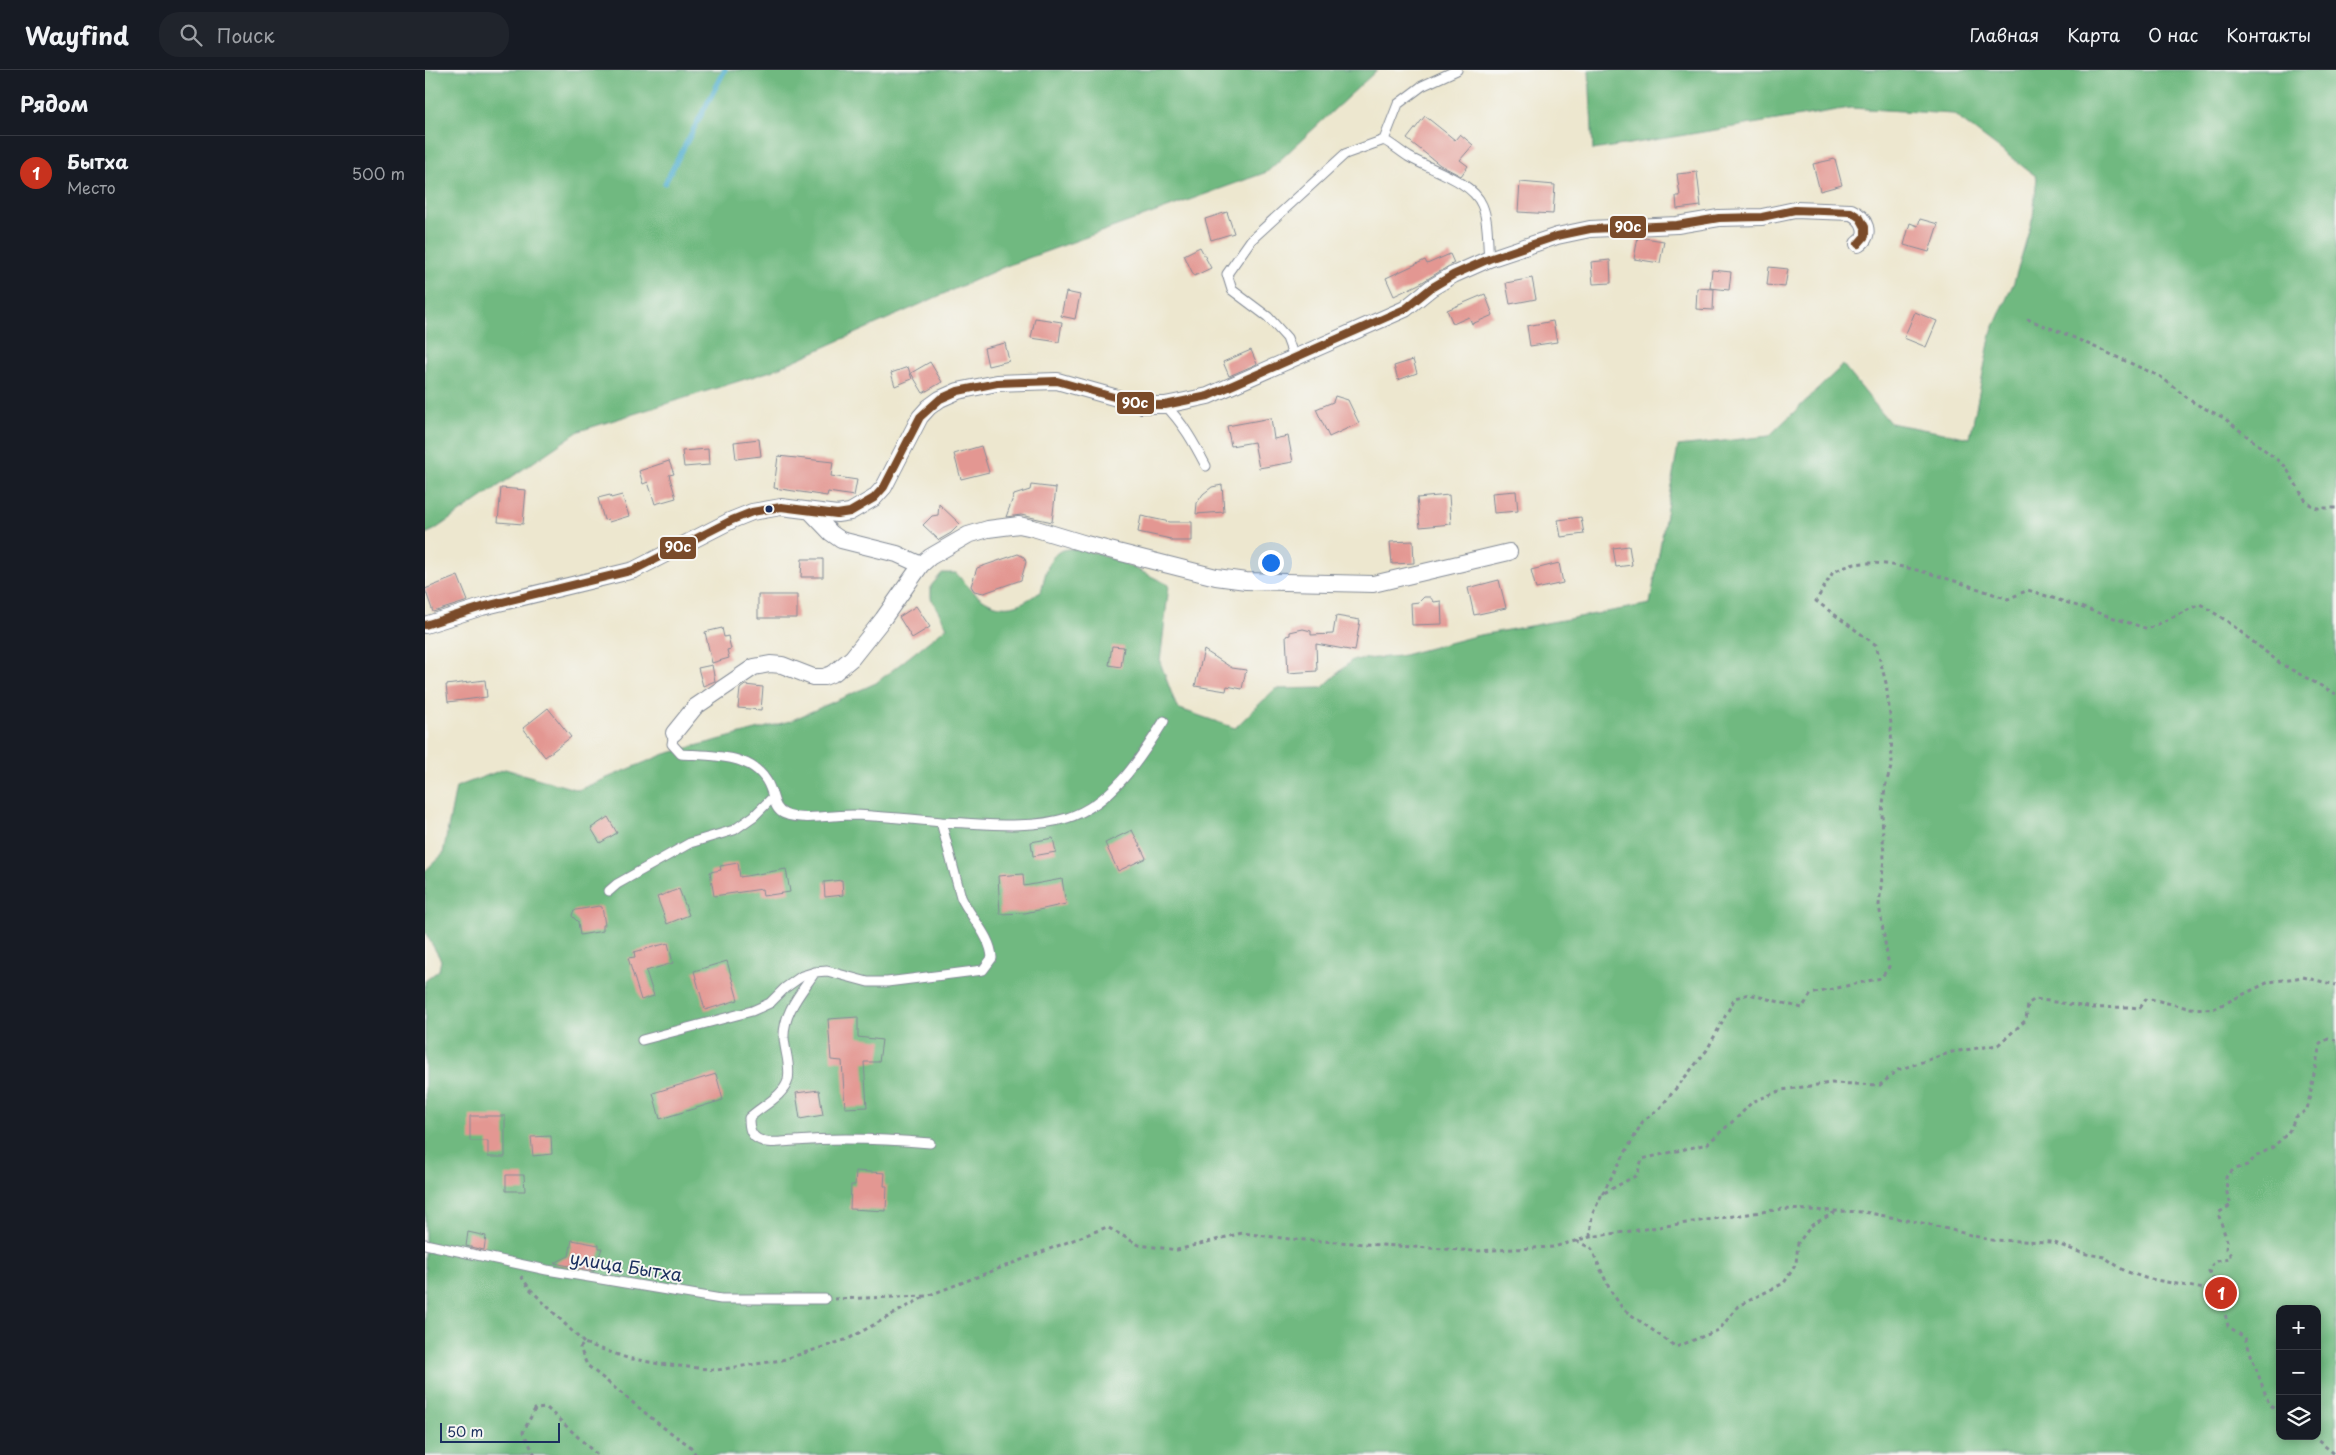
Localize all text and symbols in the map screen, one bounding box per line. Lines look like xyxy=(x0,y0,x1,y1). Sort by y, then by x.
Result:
search box xyxy=(159,12,509,57)
text: Wayfind xyxy=(25,17,129,53)
icon: search xyxy=(177,21,205,49)
text: Поиск xyxy=(217,21,275,49)
text: Главная xyxy=(1970,21,2039,48)
text: Карта xyxy=(2067,21,2120,48)
text: О нас xyxy=(2148,21,2198,48)
text: Контакты xyxy=(2226,21,2311,48)
text: Рядом xyxy=(20,87,88,119)
text: Бытха xyxy=(67,147,128,175)
text: 1 xyxy=(32,161,40,185)
text: 500 m xyxy=(352,161,405,185)
text: Место xyxy=(67,175,116,199)
line badge: 90с xyxy=(1609,215,1647,239)
text: 90с xyxy=(1615,216,1641,237)
line badge: 90с xyxy=(1116,391,1155,415)
text: 90с xyxy=(1122,392,1148,413)
unlabelled marker xyxy=(764,504,774,514)
line badge: 90с xyxy=(659,536,697,560)
text: 90с xyxy=(665,536,691,557)
your location xyxy=(1258,550,1284,576)
street label: улица Бытха xyxy=(568,1243,685,1288)
pin: 1 xyxy=(2205,1274,2237,1312)
map controls xyxy=(2276,1305,2321,1440)
button: + xyxy=(2276,1305,2321,1350)
button: − xyxy=(2276,1350,2321,1395)
button: layers xyxy=(2276,1395,2321,1440)
scale bar xyxy=(440,1420,560,1443)
text: 50 m xyxy=(447,1421,483,1442)

